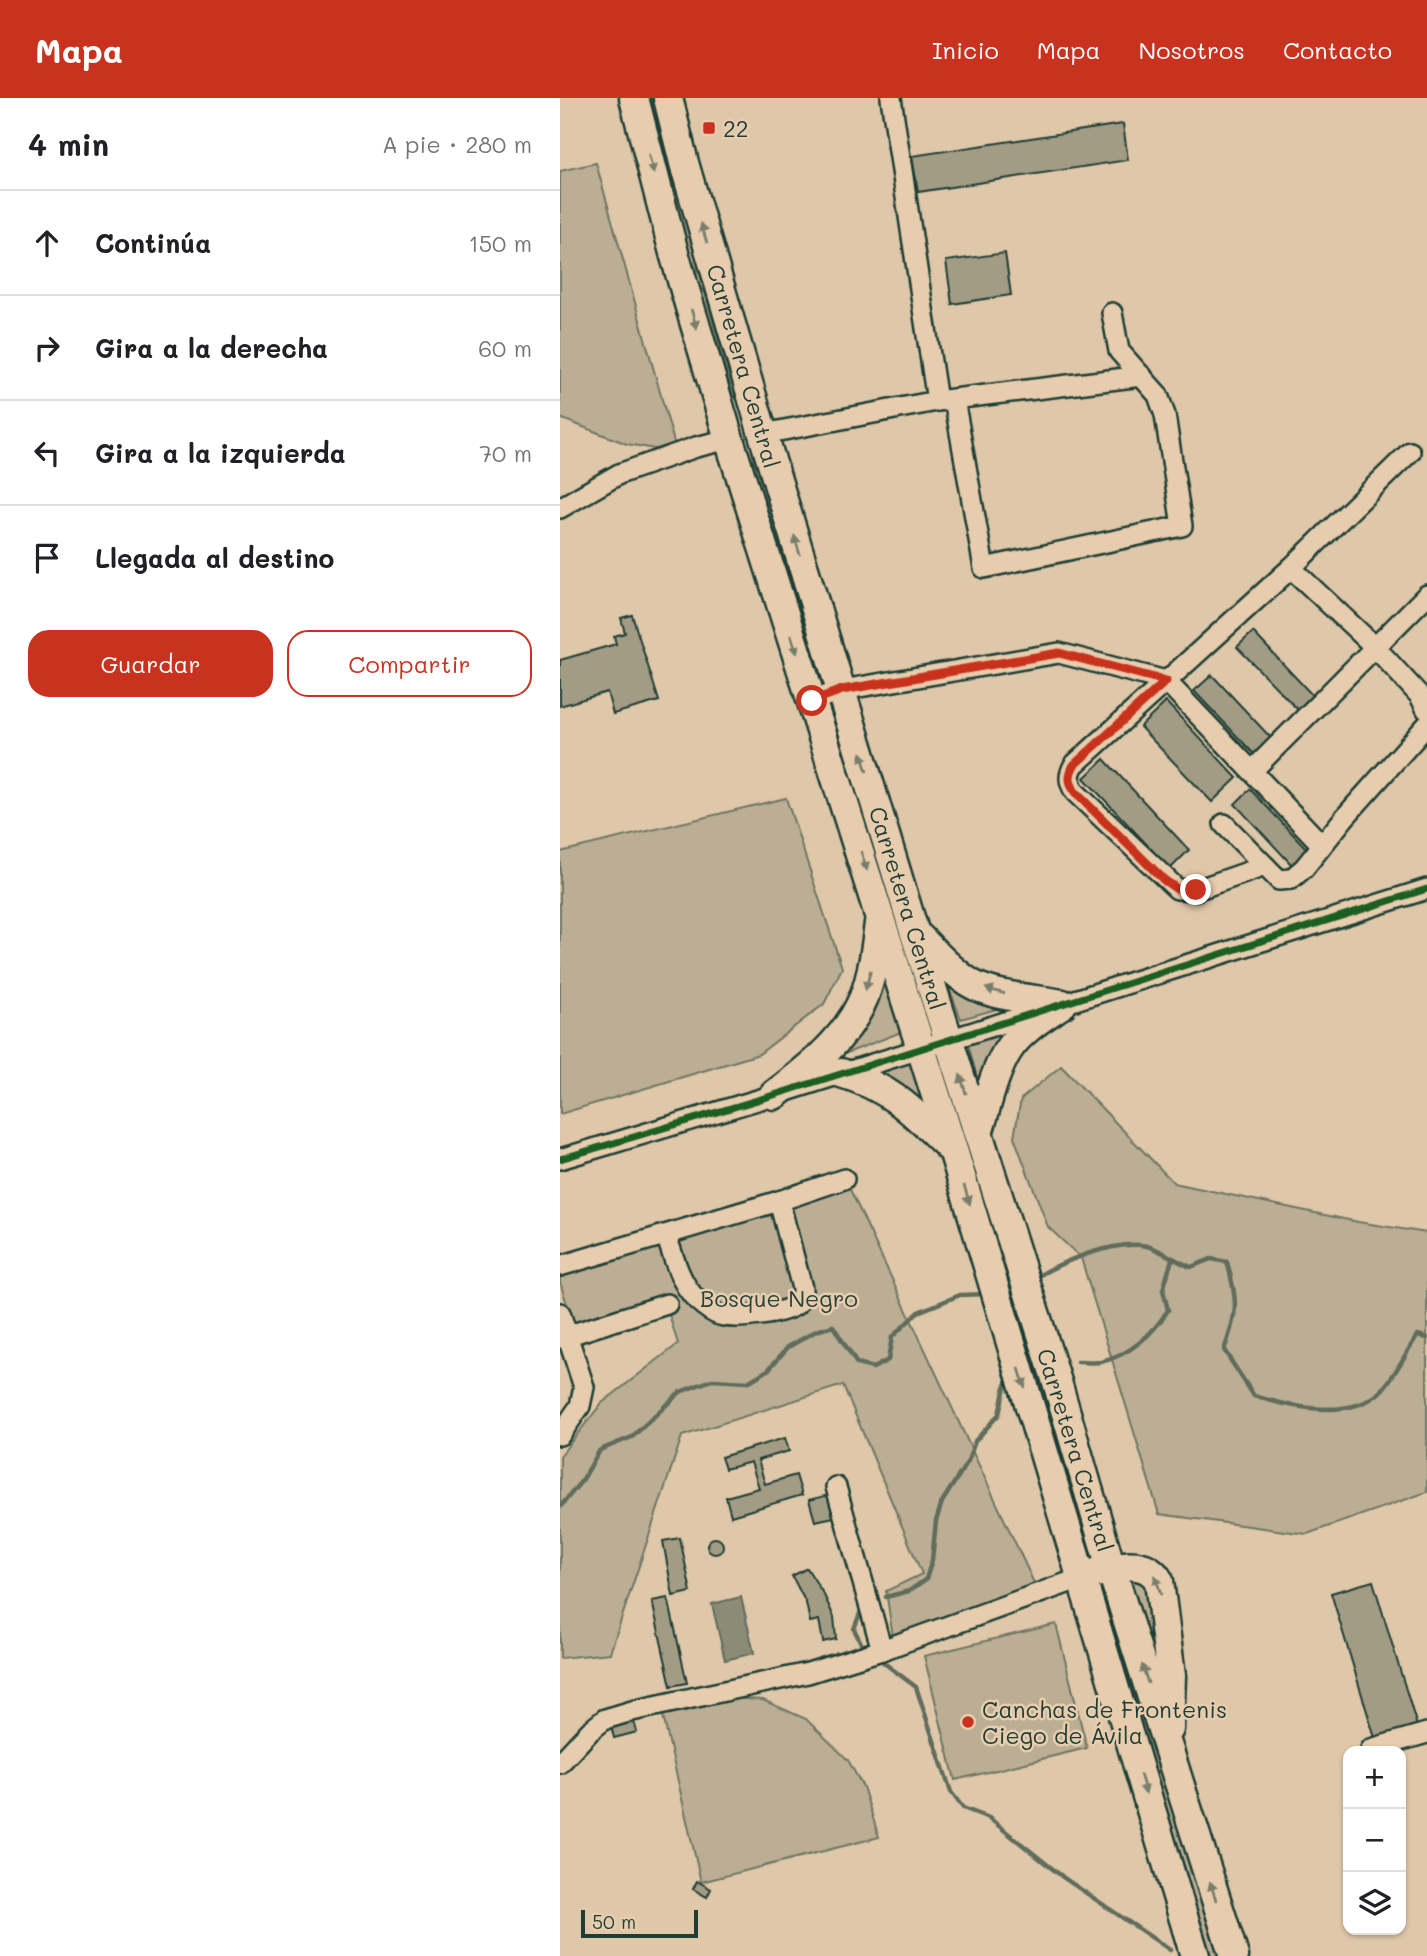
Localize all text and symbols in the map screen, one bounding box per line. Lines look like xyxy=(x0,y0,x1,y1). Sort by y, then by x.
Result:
text: Mapa xyxy=(35,28,123,71)
text: Inicio xyxy=(932,34,999,65)
text: Mapa xyxy=(1037,34,1101,65)
text: Nosotros xyxy=(1139,34,1245,65)
text: Contacto xyxy=(1283,34,1392,65)
place label: 22 xyxy=(723,113,749,143)
marker: 22 xyxy=(701,120,717,136)
text: 4 min xyxy=(28,124,109,164)
text: A pie · 280 m xyxy=(382,129,532,159)
one-way arrow xyxy=(646,153,657,175)
one-way arrow xyxy=(699,222,709,243)
icon: ahead xyxy=(28,224,66,262)
text: Continúa xyxy=(95,226,211,260)
text: 150 m xyxy=(468,228,532,258)
street label: Carretera Central xyxy=(701,261,787,471)
one-way arrow xyxy=(689,308,699,329)
icon: right xyxy=(28,329,66,367)
text: Gira a la derecha xyxy=(95,331,328,365)
text: 60 m xyxy=(478,333,532,363)
icon: left xyxy=(28,434,66,472)
text: Gira a la izquierda xyxy=(95,436,346,470)
text: 70 m xyxy=(479,438,532,468)
one-way arrow xyxy=(792,534,802,555)
icon: arrive xyxy=(28,539,66,577)
text: Llegada al destino xyxy=(95,541,334,575)
button: Guardar xyxy=(28,630,273,697)
button: Compartir xyxy=(287,630,532,697)
one-way arrow xyxy=(790,634,800,655)
route start xyxy=(796,685,827,716)
one-way arrow xyxy=(858,752,868,773)
street label: Carretera Central xyxy=(863,803,953,1013)
one-way arrow xyxy=(859,851,870,872)
route end xyxy=(1180,874,1211,905)
one-way arrow xyxy=(862,969,873,991)
one-way arrow xyxy=(984,985,1005,995)
one-way arrow xyxy=(957,1073,968,1094)
one-way arrow xyxy=(963,1185,973,1206)
park label: Bosque Negro xyxy=(700,1283,858,1313)
street label: Carretera Central xyxy=(1031,1345,1121,1555)
one-way arrow xyxy=(1017,1368,1027,1389)
one-way arrow xyxy=(1152,1575,1162,1596)
one-way arrow xyxy=(1139,1663,1149,1684)
place label: Canchas de Frontenis Ciego de Ávila xyxy=(982,1694,1227,1750)
marker: Canchas de Frontenis Ciego de Ávila xyxy=(960,1714,976,1730)
map controls xyxy=(1343,1746,1406,1935)
button: + xyxy=(1343,1746,1406,1809)
one-way arrow xyxy=(1138,1774,1148,1795)
button: − xyxy=(1343,1809,1406,1872)
button: layers xyxy=(1343,1872,1406,1935)
one-way arrow xyxy=(1207,1880,1218,1901)
scale bar xyxy=(581,1907,698,1939)
text: 50 m xyxy=(592,1909,636,1934)

